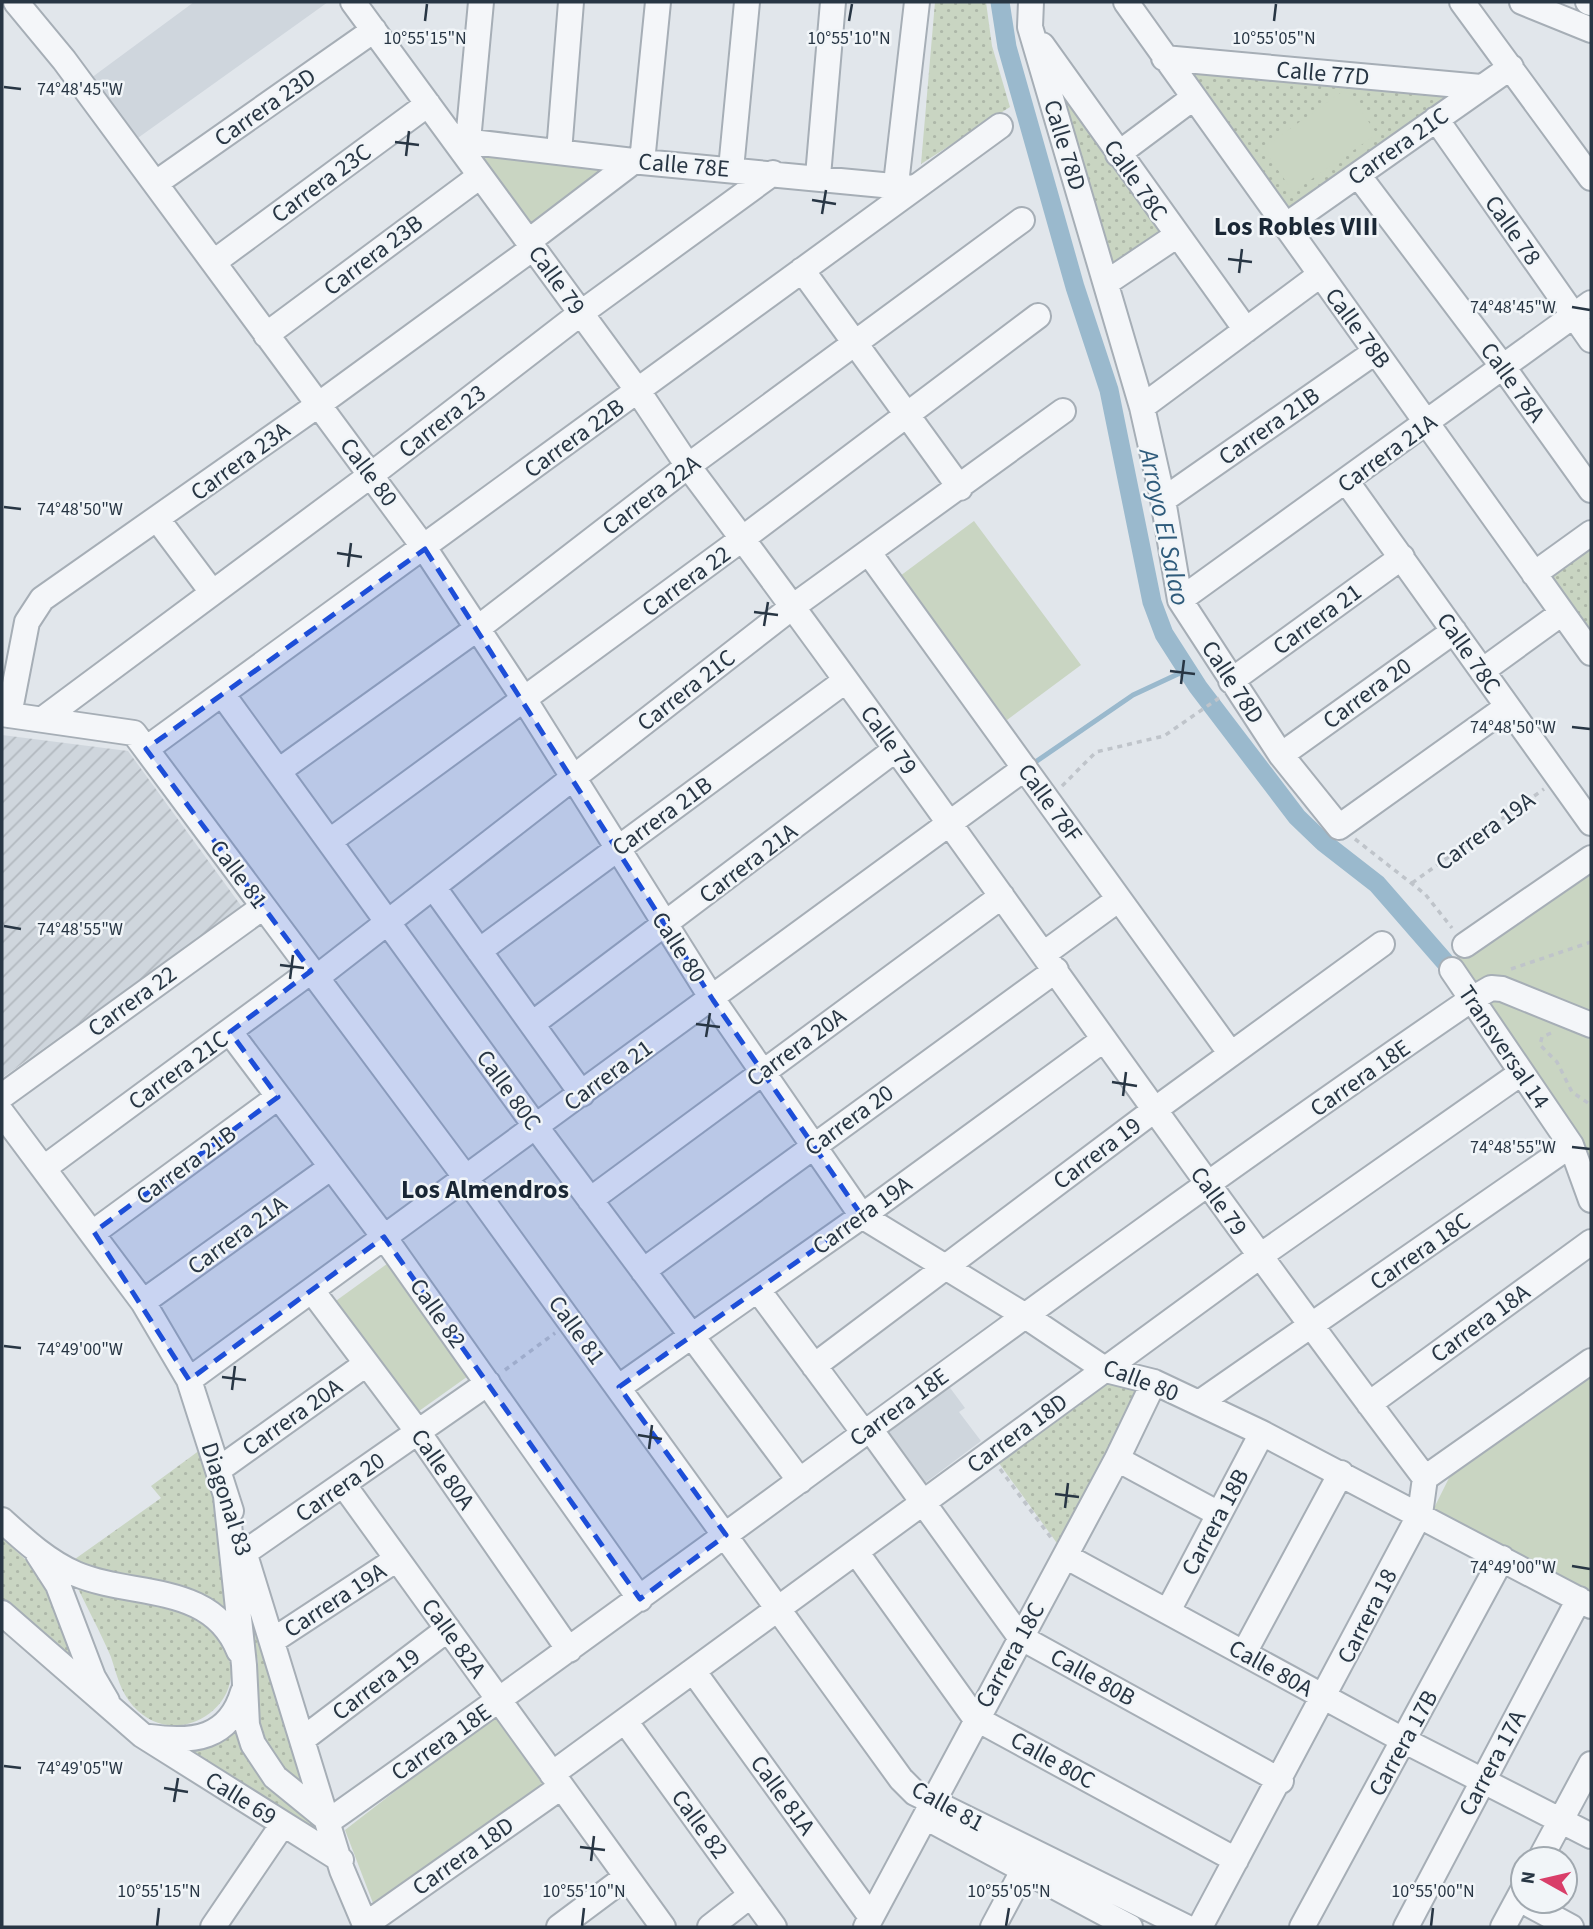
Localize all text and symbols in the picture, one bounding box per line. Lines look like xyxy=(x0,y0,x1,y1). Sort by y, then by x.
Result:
text: 10°55'15"N xyxy=(383,26,467,51)
text: 10°55'10"N xyxy=(807,26,891,51)
text: 10°55'05"N xyxy=(1232,26,1316,51)
street label: Calle 77D xyxy=(1275,52,1371,95)
street label: Carrera 23D xyxy=(207,59,323,155)
text: 74°48'45"W xyxy=(37,77,123,102)
street label: Calle 78D xyxy=(1034,95,1095,195)
street label: Carrera 21C xyxy=(1341,99,1456,194)
street label: Calle 78C xyxy=(1095,132,1176,228)
street label: Carrera 23C xyxy=(264,135,379,232)
street label: Calle 78E xyxy=(637,144,731,187)
street label: Calle 78 xyxy=(1476,188,1549,273)
street label: Carrera 23B xyxy=(316,206,430,305)
district label: Los Robles VIII xyxy=(1214,208,1378,245)
street label: Calle 79 xyxy=(519,238,594,322)
street label: Calle 78B xyxy=(1316,281,1399,376)
text: 74°48'45"W xyxy=(1470,295,1556,320)
street label: Calle 78A xyxy=(1472,335,1554,430)
street label: Carrera 23 xyxy=(391,376,494,467)
street label: Carrera 21B xyxy=(1211,379,1327,474)
street label: Carrera 22B xyxy=(517,390,632,487)
street label: Carrera 21A xyxy=(1330,405,1444,502)
street label: Carrera 23A xyxy=(183,413,297,510)
street label: Calle 80 xyxy=(331,430,406,514)
water label: Arroyo El Salao xyxy=(1129,443,1199,609)
street label: Carrera 22A xyxy=(595,447,708,544)
text: 74°48'50"W xyxy=(37,497,123,522)
street label: Carrera 22 xyxy=(634,537,738,626)
street label: Carrera 21 xyxy=(1265,575,1369,664)
street label: Calle 78C xyxy=(1428,605,1509,701)
street label: Calle 78D xyxy=(1192,634,1273,731)
street label: Carrera 21C xyxy=(630,641,743,740)
street label: Carrera 20 xyxy=(1315,649,1419,738)
street label: Calle 79 xyxy=(851,698,926,782)
text: 74°48'50"W xyxy=(1470,715,1556,740)
street label: Calle 78F xyxy=(1009,756,1090,850)
street label: Carrera 21B xyxy=(605,768,720,865)
street label: Carrera 19A xyxy=(1428,783,1542,880)
street label: Carrera 21A xyxy=(692,815,805,912)
street label: Calle 81 xyxy=(201,832,276,916)
street label: Calle 80 xyxy=(642,905,715,990)
text: 74°48'55"W xyxy=(37,917,123,942)
street label: Carrera 22 xyxy=(80,957,184,1046)
street label: Transversal 14 xyxy=(1449,978,1558,1116)
street label: Carrera 20A xyxy=(739,999,853,1096)
street label: Carrera 21C xyxy=(121,1022,236,1119)
street label: Carrera 21 xyxy=(556,1031,660,1120)
street label: Carrera 18E xyxy=(1303,1031,1418,1126)
street label: Calle 80C xyxy=(467,1043,550,1138)
street label: Carrera 20 xyxy=(797,1076,901,1165)
street label: Carrera 19 xyxy=(1046,1109,1149,1198)
street label: Carrera 21B xyxy=(129,1117,244,1214)
text: 74°48'55"W xyxy=(1470,1135,1556,1160)
street label: Calle 79 xyxy=(1181,1159,1256,1243)
street label: Carrera 19A xyxy=(805,1167,919,1264)
district label: Los Almendros xyxy=(401,1171,569,1208)
street label: Carrera 21A xyxy=(180,1187,294,1284)
street label: Carrera 18C xyxy=(1363,1204,1478,1299)
street label: Calle 82 xyxy=(401,1271,474,1356)
street label: Carrera 18A xyxy=(1423,1275,1537,1372)
street label: Calle 81 xyxy=(539,1288,614,1372)
text: 74°49'00"W xyxy=(37,1337,123,1362)
street label: Calle 80 xyxy=(1098,1350,1184,1411)
street label: Carrera 18E xyxy=(842,1359,956,1455)
street label: Carrera 20A xyxy=(235,1370,350,1465)
street label: Carrera 18D xyxy=(960,1385,1075,1482)
street label: Calle 80A xyxy=(402,1422,483,1517)
street label: Diagonal 83 xyxy=(192,1438,261,1560)
street label: Carrera 20 xyxy=(288,1444,392,1531)
street label: Carrera 18B xyxy=(1173,1462,1258,1582)
street label: Carrera 19A xyxy=(277,1554,393,1647)
text: 74°49'00"W xyxy=(1470,1555,1556,1580)
street label: Carrera 18 xyxy=(1329,1563,1406,1670)
street label: Calle 82A xyxy=(413,1591,495,1686)
street label: Carrera 18C xyxy=(967,1596,1054,1715)
street label: Calle 80A xyxy=(1222,1631,1319,1706)
street label: Carrera 19 xyxy=(325,1640,428,1729)
street label: Calle 80B xyxy=(1044,1640,1142,1715)
street label: Carrera 17B xyxy=(1360,1684,1447,1803)
street label: Carrera 18E xyxy=(384,1695,499,1790)
street label: Carrera 17A xyxy=(1450,1704,1535,1823)
street label: Calle 80C xyxy=(1004,1723,1102,1798)
street label: Calle 81A xyxy=(742,1748,824,1843)
text: 74°49'05"W xyxy=(37,1756,123,1781)
street label: Calle 69 xyxy=(198,1763,283,1834)
street label: Calle 81 xyxy=(905,1772,991,1841)
street label: Calle 82 xyxy=(662,1782,737,1866)
street label: Carrera 18D xyxy=(405,1808,521,1904)
north arrow xyxy=(1509,1845,1579,1915)
text: N xyxy=(1514,1870,1543,1886)
text: 10°55'15"N xyxy=(117,1879,201,1904)
text: 10°55'10"N xyxy=(542,1879,626,1904)
text: 10°55'05"N xyxy=(967,1879,1051,1904)
text: 10°55'00"N xyxy=(1391,1879,1475,1904)

